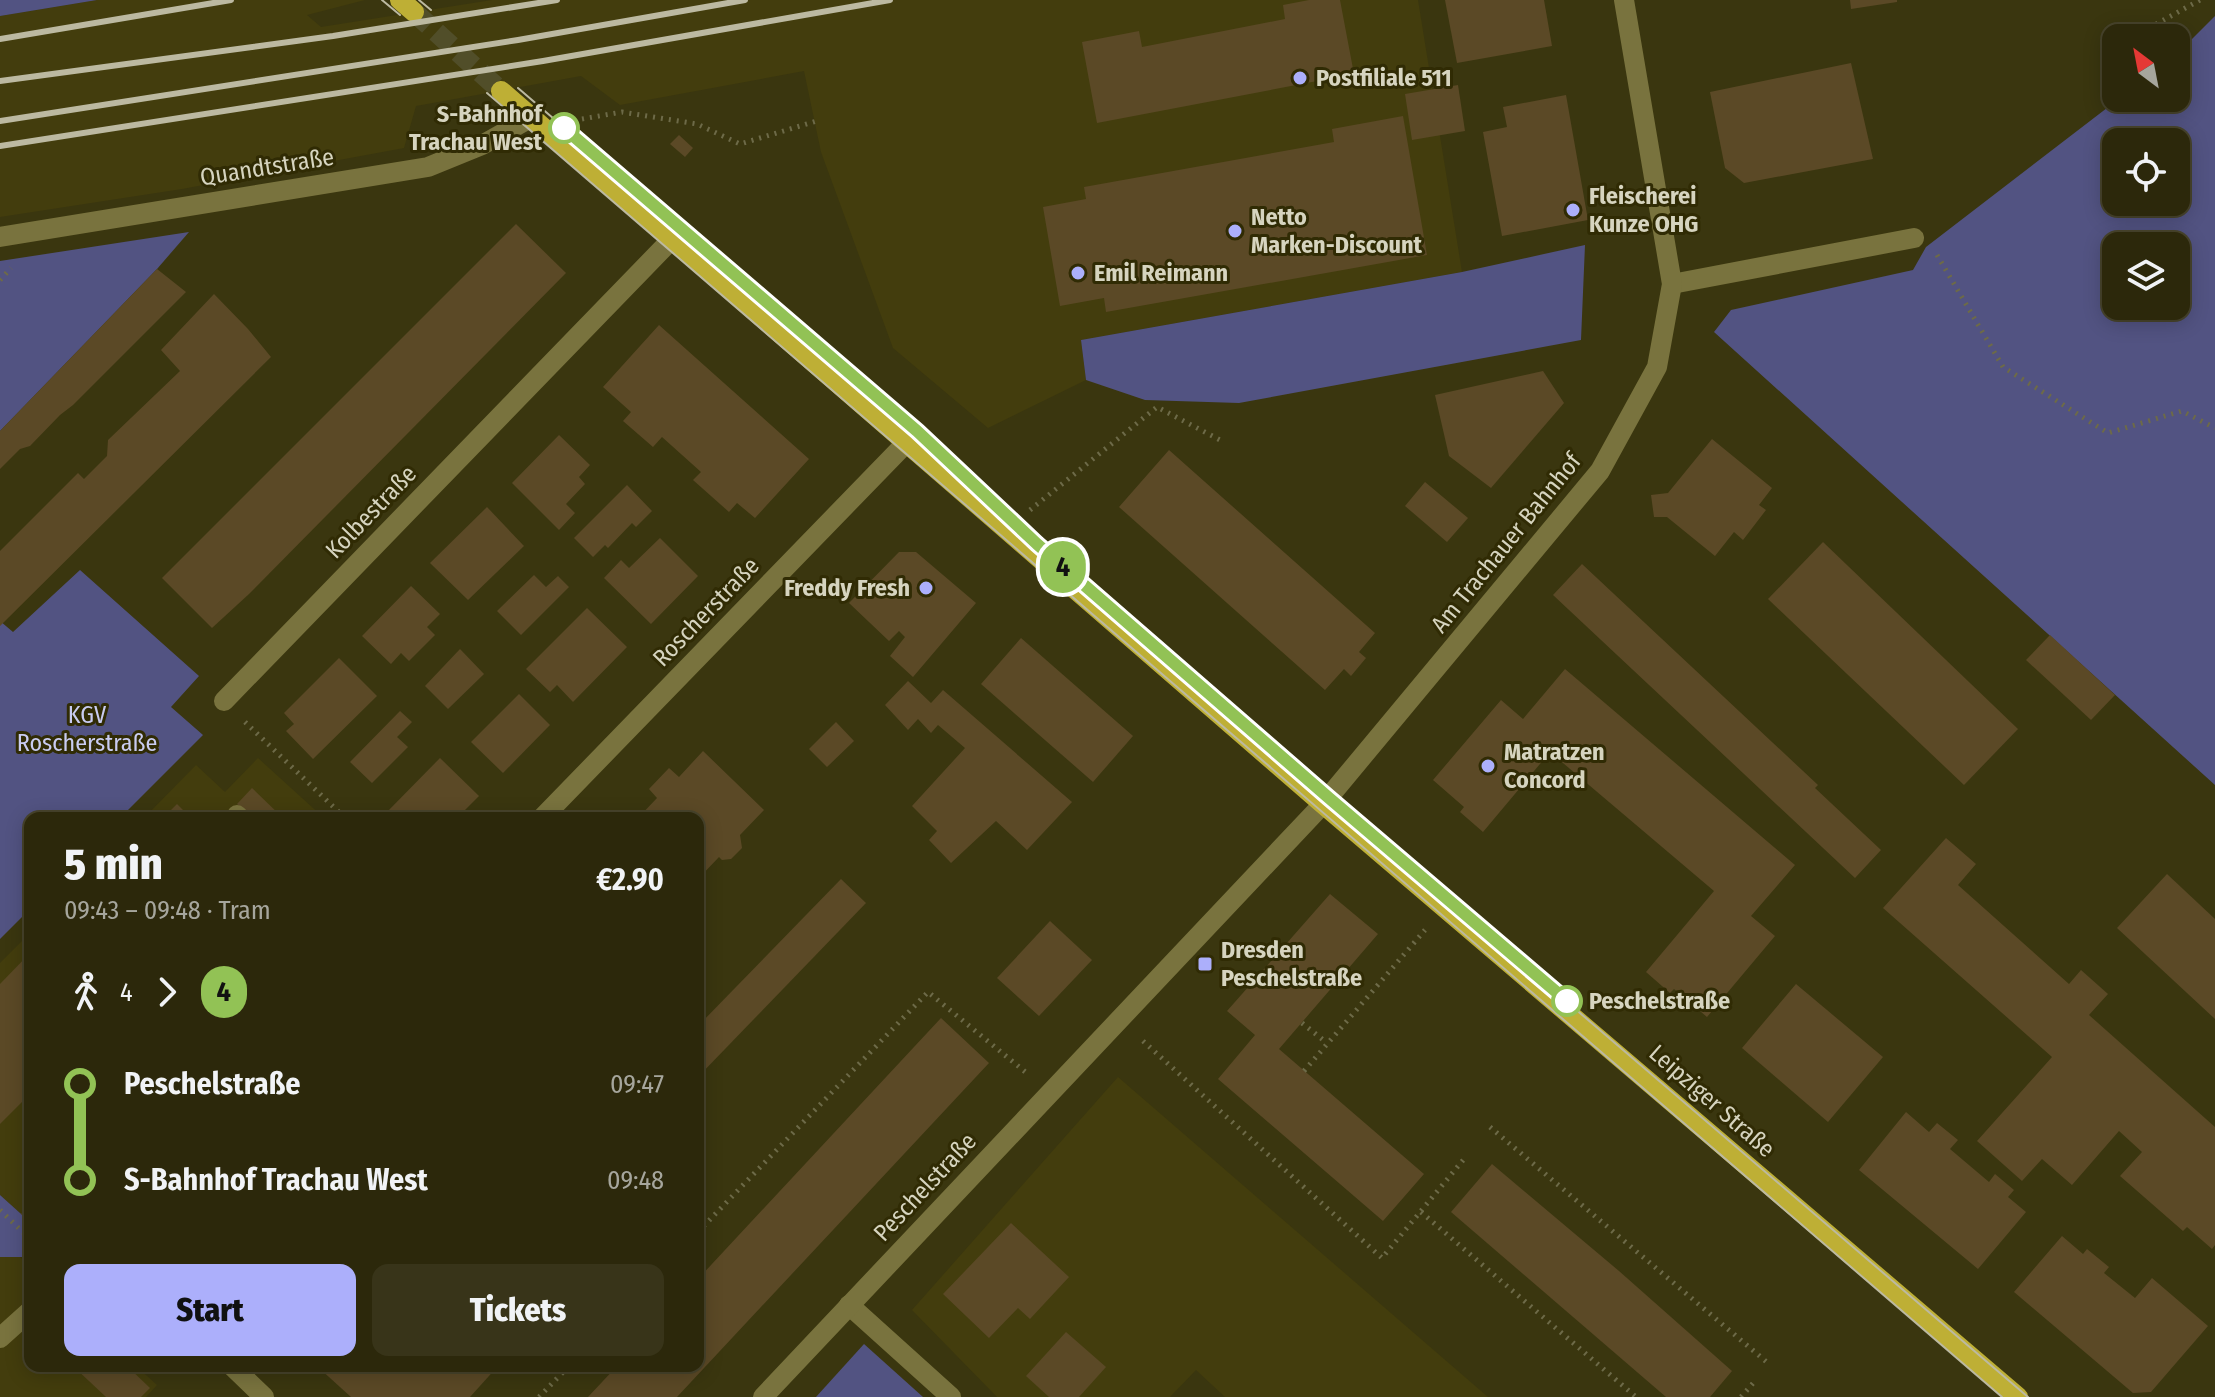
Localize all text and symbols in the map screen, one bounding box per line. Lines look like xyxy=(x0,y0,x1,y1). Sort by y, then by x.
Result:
north arrow xyxy=(2102,24,2190,112)
map controls xyxy=(2102,24,2190,320)
place label: Postfiliale 511 xyxy=(1316,64,1452,92)
marker: Postfiliale 511 xyxy=(1291,69,1309,87)
place label: S-Bahnhof Trachau West xyxy=(409,100,544,156)
marker: S-Bahnhof Trachau West xyxy=(549,113,579,143)
button: locate xyxy=(2102,128,2190,216)
street label: Quandtstraße xyxy=(198,143,336,191)
place label: Fleischerei Kunze OHG xyxy=(1589,182,1698,238)
marker: Fleischerei Kunze OHG xyxy=(1564,201,1582,219)
place label: Netto Marken-Discount xyxy=(1251,203,1422,259)
marker: Netto Marken-Discount xyxy=(1226,222,1244,240)
button: layers xyxy=(2102,232,2190,320)
place label: Emil Reimann xyxy=(1094,259,1228,287)
marker: Emil Reimann xyxy=(1069,264,1087,282)
street label: Am Trachauer Bahnhof xyxy=(1425,446,1588,638)
street label: Kolbestraße xyxy=(320,460,422,564)
line badge: 4 xyxy=(1037,541,1089,593)
text: 4 xyxy=(1056,550,1070,583)
street label: Roscherstraße xyxy=(647,552,765,672)
place label: Freddy Fresh xyxy=(784,574,910,602)
marker: Freddy Fresh xyxy=(917,579,935,597)
park label: KGV Roscherstraße xyxy=(17,701,157,757)
place label: Matratzen Concord xyxy=(1504,738,1605,794)
marker: Matratzen Concord xyxy=(1479,757,1497,775)
text: 5 min xyxy=(64,838,163,891)
text: €2.90 xyxy=(596,862,664,898)
text: 09:43 – 09:48 · Tram xyxy=(64,895,271,926)
place label: Dresden Peschelstraße xyxy=(1221,936,1362,992)
marker: Dresden Peschelstraße xyxy=(1196,955,1214,973)
icon: walk xyxy=(64,970,108,1014)
icon: forward xyxy=(145,970,189,1014)
text: 4 xyxy=(217,975,231,1008)
text: 4 xyxy=(120,977,133,1008)
marker: Peschelstraße xyxy=(1552,986,1582,1016)
place label: Peschelstraße xyxy=(1589,987,1730,1015)
street label: Leipziger Straße xyxy=(1644,1039,1780,1163)
text: Peschelstraße xyxy=(124,1066,300,1102)
text: 09:47 xyxy=(610,1069,664,1100)
street label: Peschelstraße xyxy=(868,1127,982,1247)
text: S-Bahnhof Trachau West xyxy=(124,1162,428,1198)
text: 09:48 xyxy=(607,1165,664,1196)
button: Start xyxy=(64,1264,356,1356)
button: Tickets xyxy=(372,1264,664,1356)

